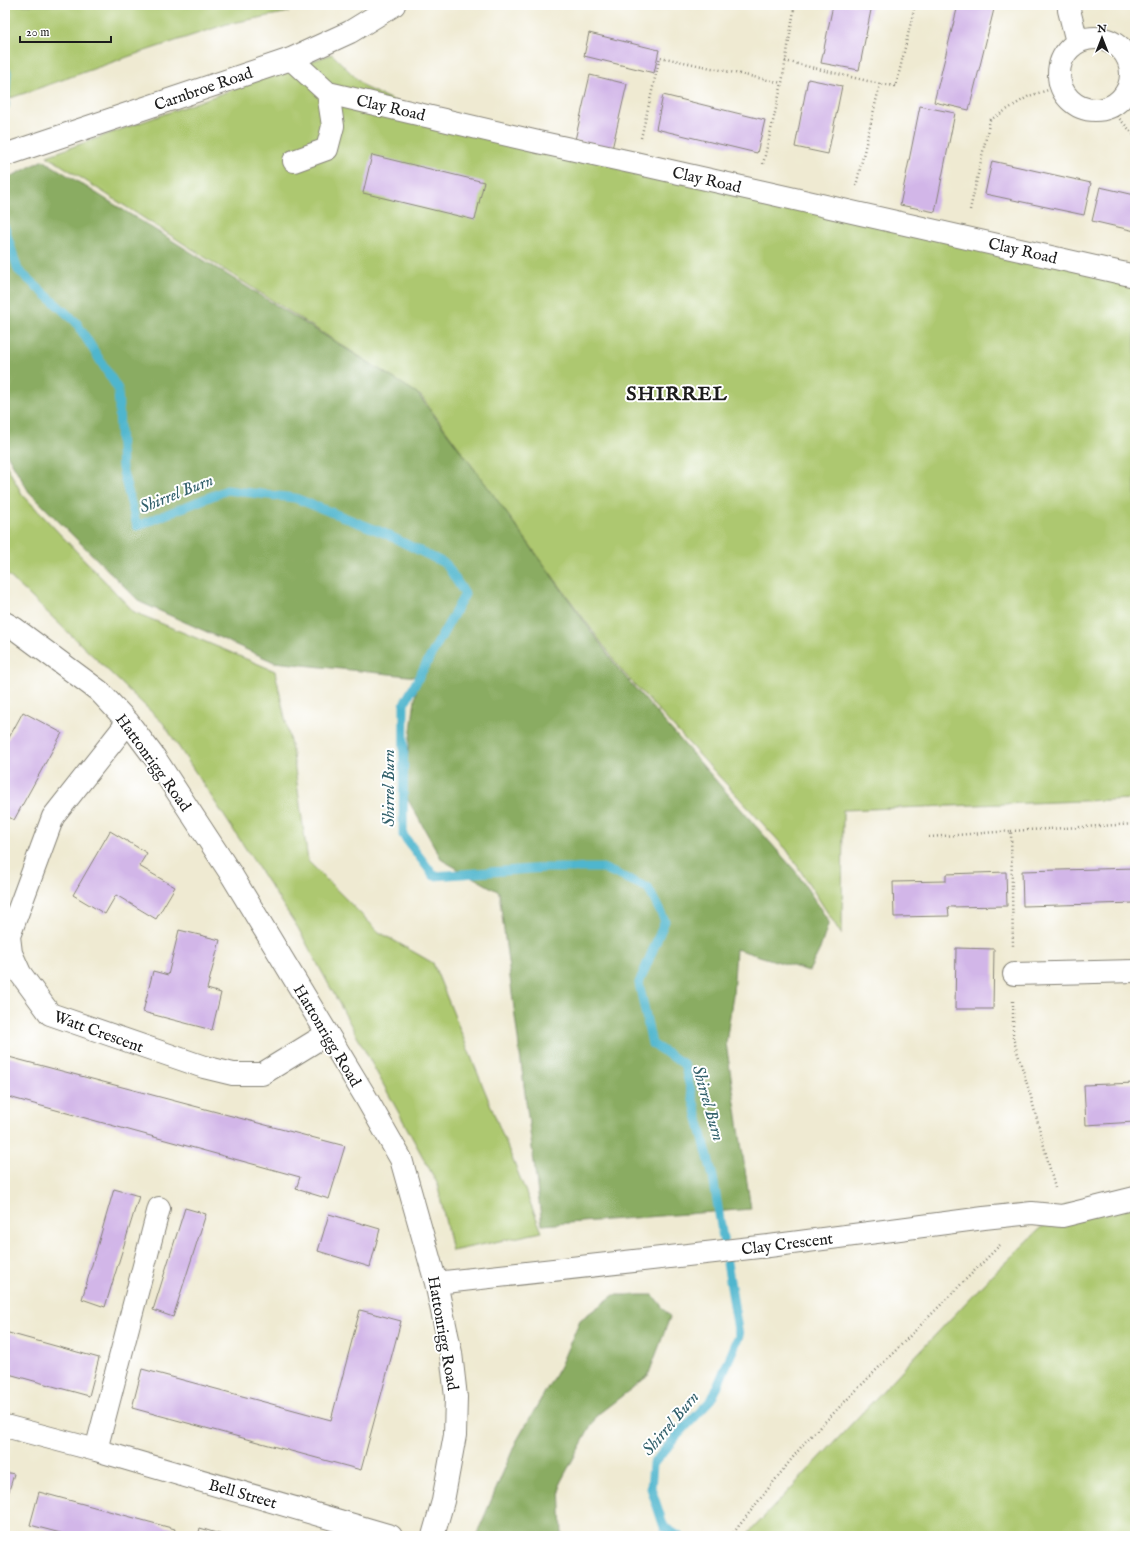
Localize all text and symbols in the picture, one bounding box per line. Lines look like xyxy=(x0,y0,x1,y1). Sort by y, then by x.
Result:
scale bar xyxy=(20,18,111,44)
north arrow xyxy=(1082,18,1122,58)
text: N xyxy=(1096,22,1107,36)
text: 20 m xyxy=(26,25,49,40)
street label: Carnbroe Road xyxy=(152,64,256,116)
street label: Clay Road xyxy=(354,91,427,127)
street label: Clay Road xyxy=(670,163,743,199)
street label: Clay Road xyxy=(986,234,1059,270)
district label: SHIRREL xyxy=(626,382,728,407)
water label: Shirrel Burn xyxy=(137,470,217,519)
street label: Hattonrigg Road xyxy=(110,710,195,816)
water label: Shirrel Burn xyxy=(379,749,400,827)
street label: Hattonrigg Road xyxy=(288,981,365,1091)
street label: Watt Crescent xyxy=(51,1007,146,1059)
water label: Shirrel Burn xyxy=(687,1063,728,1144)
street label: Clay Crescent xyxy=(740,1229,835,1261)
street label: Hattonrigg Road xyxy=(422,1275,462,1393)
water label: Shirrel Burn xyxy=(638,1387,704,1460)
street label: Bell Street xyxy=(206,1476,279,1514)

